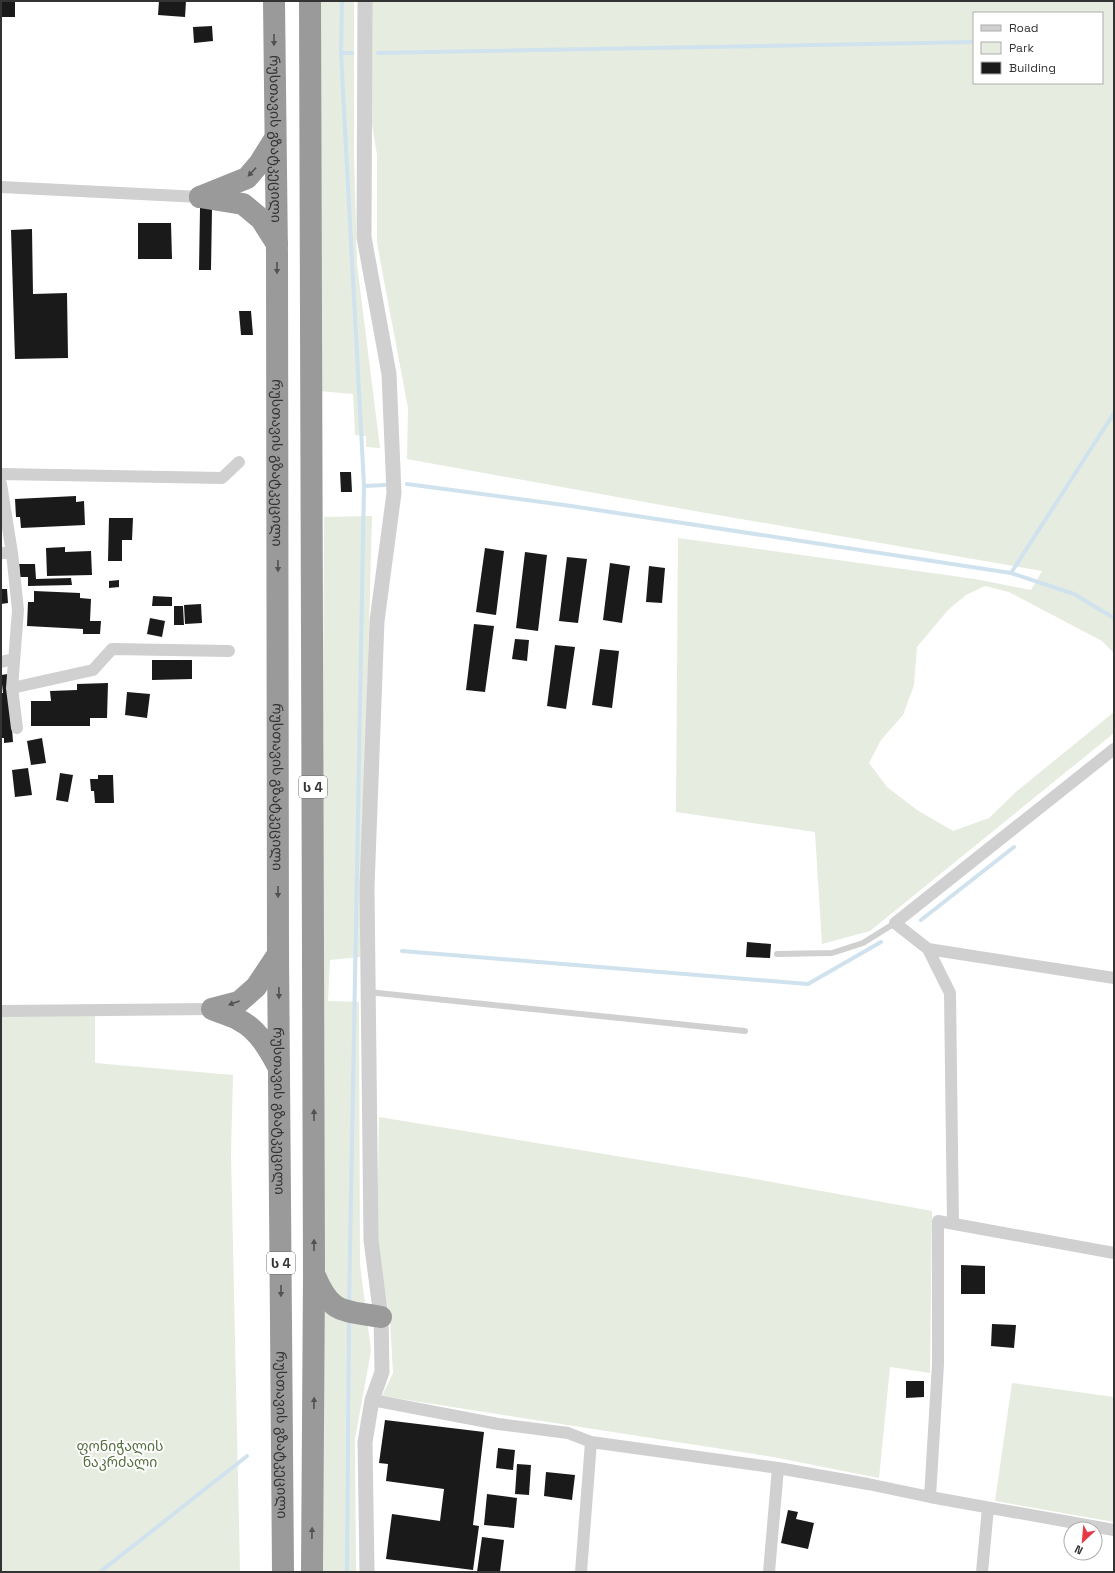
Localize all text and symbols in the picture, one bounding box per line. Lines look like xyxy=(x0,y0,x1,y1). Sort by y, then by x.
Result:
legend xyxy=(973,12,1103,84)
text: Road xyxy=(1009,20,1038,36)
one-way arrow xyxy=(271,34,277,47)
text: Park xyxy=(1009,40,1034,56)
street label: რუსთავის გზატკეცილი xyxy=(266,55,286,223)
text: Building xyxy=(1009,60,1056,76)
one-way arrow xyxy=(247,167,257,177)
one-way arrow xyxy=(274,262,280,275)
street label: რუსთავის გზატკეცილი xyxy=(268,379,286,547)
one-way arrow xyxy=(275,560,281,573)
street label: რუსთავის გზატკეცილი xyxy=(269,703,287,871)
road number: ს 4 xyxy=(299,776,327,798)
one-way arrow xyxy=(275,886,281,899)
one-way arrow xyxy=(276,987,282,1000)
one-way arrow xyxy=(228,1000,240,1006)
street label: რუსთავის გზატკეცილი xyxy=(270,1027,289,1195)
one-way arrow xyxy=(311,1108,317,1121)
one-way arrow xyxy=(311,1238,317,1251)
road number: ს 4 xyxy=(267,1252,295,1274)
one-way arrow xyxy=(278,1285,285,1297)
street label: რუსთავის გზატკეცილი xyxy=(272,1351,292,1519)
one-way arrow xyxy=(310,1397,317,1409)
park label: ფონიჭალის ნაკრძალი xyxy=(76,1437,164,1471)
north arrow xyxy=(1063,1521,1103,1561)
one-way arrow xyxy=(309,1526,315,1539)
text: N xyxy=(1072,1542,1085,1558)

